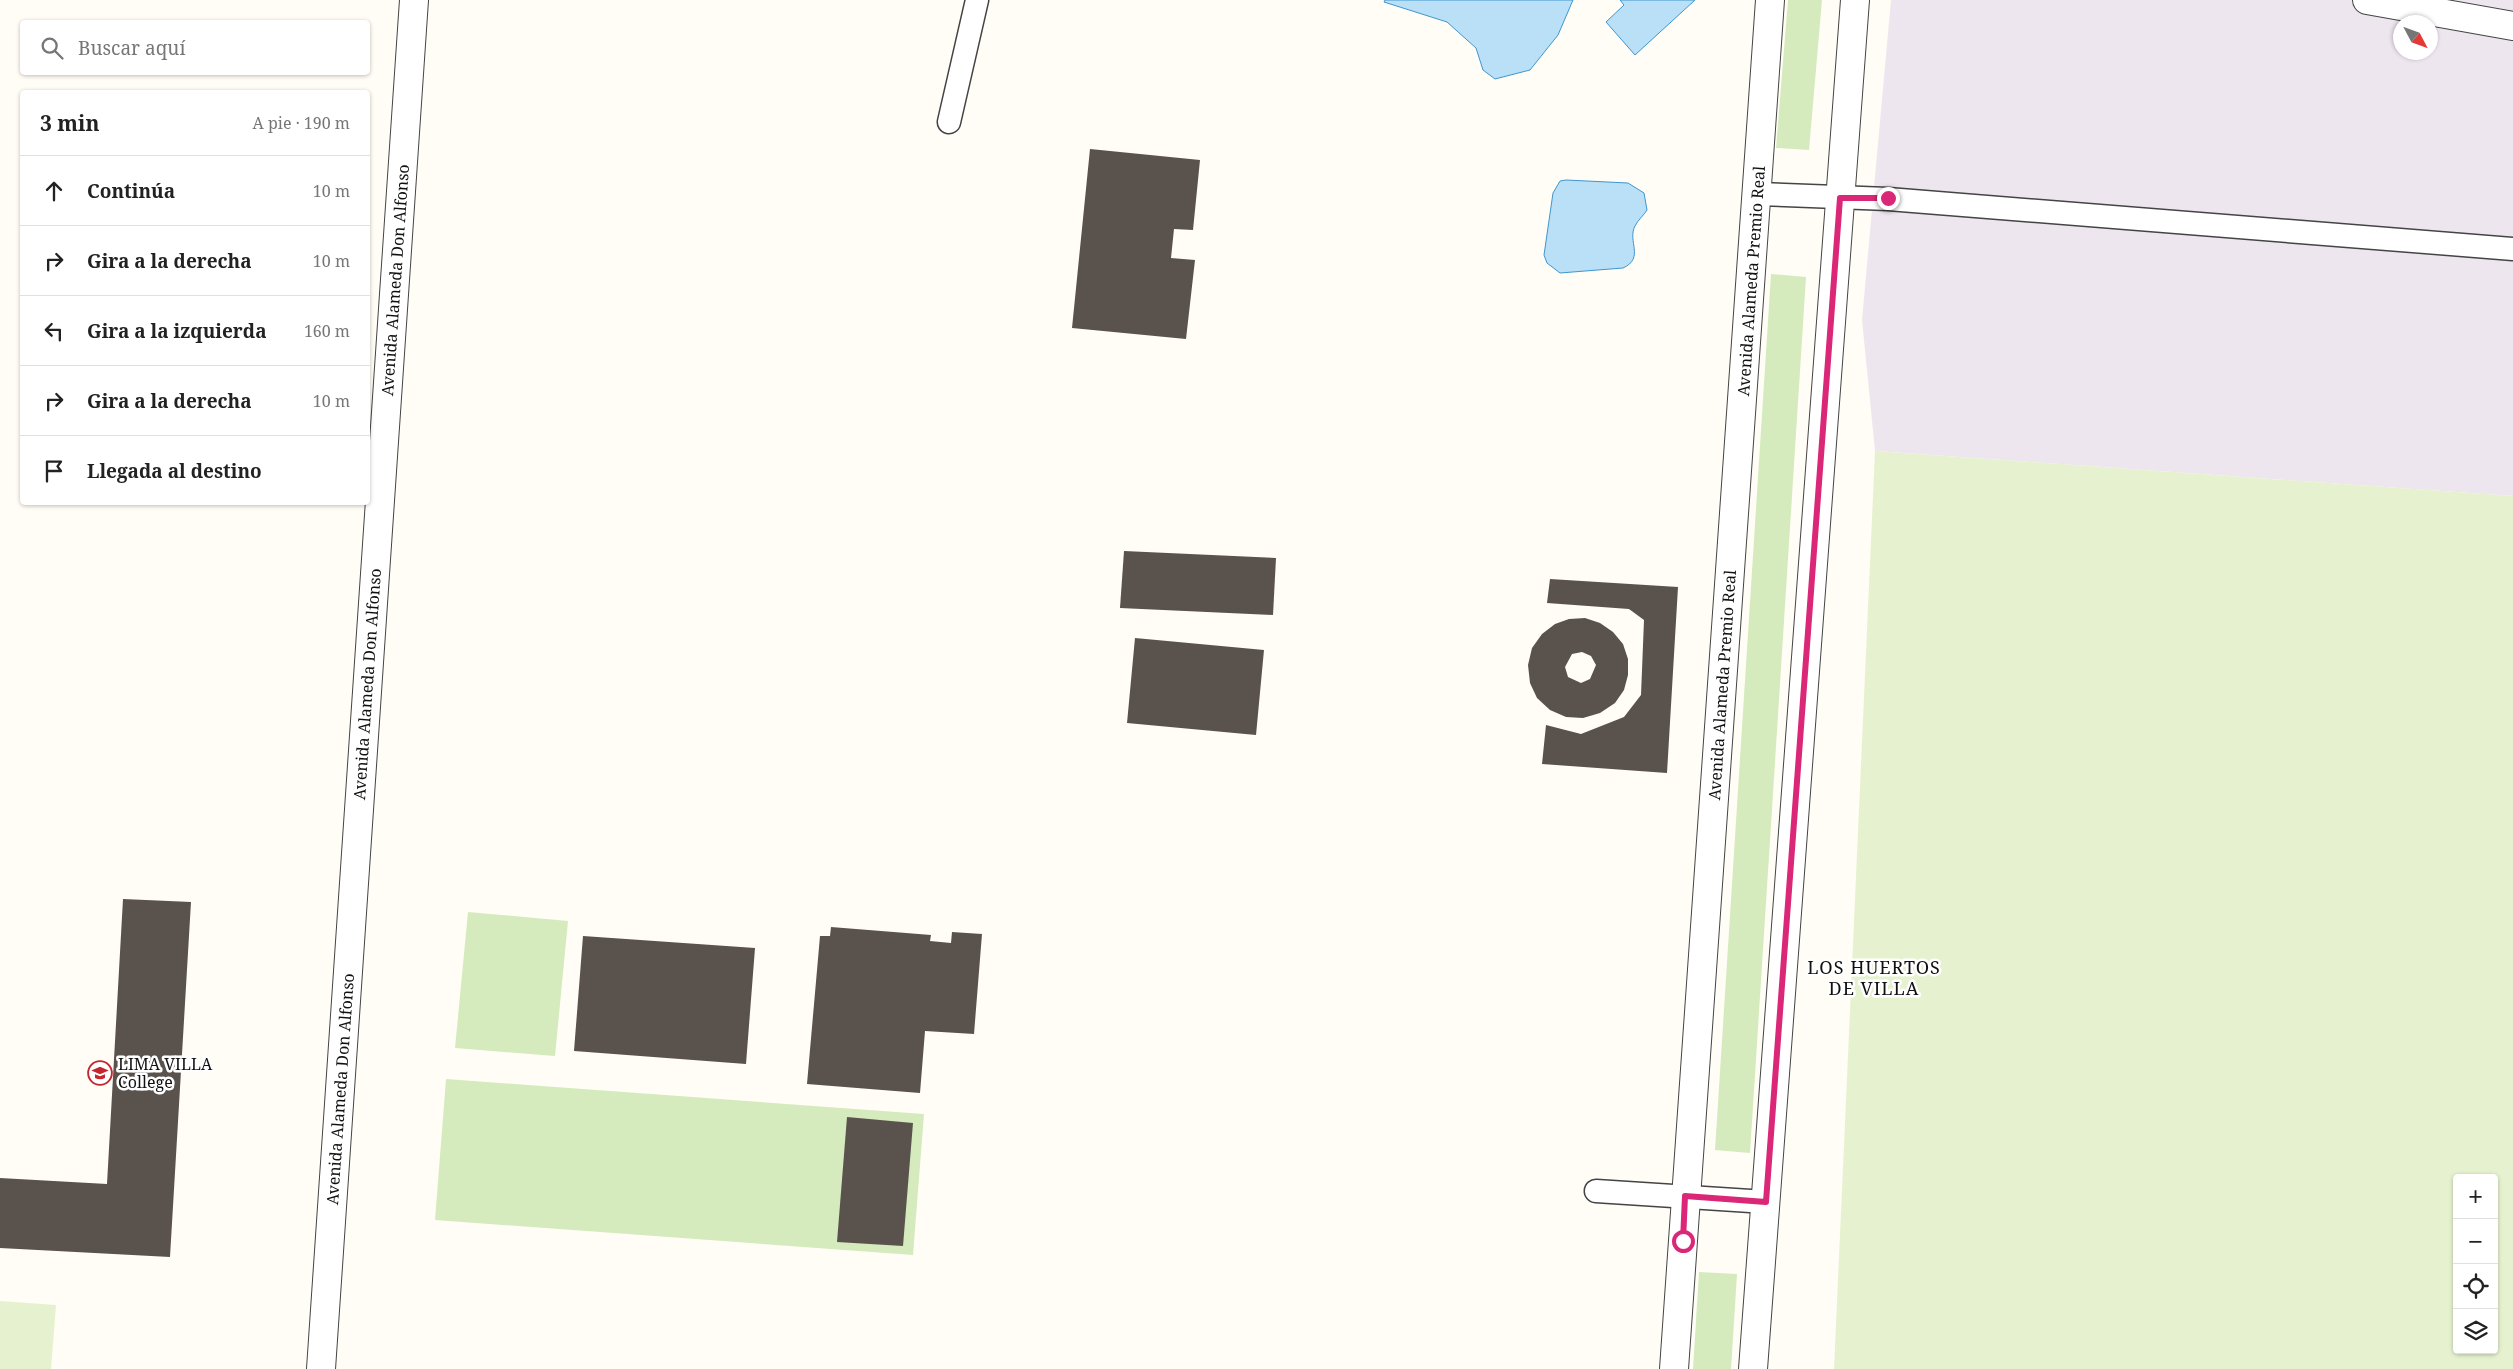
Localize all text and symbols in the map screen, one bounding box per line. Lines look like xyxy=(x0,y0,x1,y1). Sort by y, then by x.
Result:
north arrow xyxy=(2393,15,2438,60)
search box xyxy=(20,20,370,75)
icon: search xyxy=(38,34,66,62)
text: Buscar aquí xyxy=(78,35,186,61)
text: 3 min xyxy=(40,109,99,137)
text: A pie · 190 m xyxy=(253,112,350,134)
street label: Avenida Alameda Don Alfonso xyxy=(376,164,414,396)
street label: Avenida Alameda Premio Real xyxy=(1732,165,1770,397)
icon: ahead xyxy=(40,177,68,205)
text: Continúa xyxy=(87,178,175,204)
text: 10 m xyxy=(313,180,350,202)
route end xyxy=(1877,187,1900,210)
icon: right xyxy=(40,247,68,275)
text: Gira a la derecha xyxy=(87,248,252,274)
text: 10 m xyxy=(313,250,350,272)
icon: left xyxy=(40,317,68,345)
text: Gira a la izquierda xyxy=(87,318,267,344)
text: 160 m xyxy=(304,320,350,342)
icon: right xyxy=(40,387,68,415)
text: Gira a la derecha xyxy=(87,388,252,414)
text: 10 m xyxy=(313,390,350,412)
icon: arrive xyxy=(40,457,68,485)
text: Llegada al destino xyxy=(87,458,262,484)
street label: Avenida Alameda Don Alfonso xyxy=(348,568,386,800)
street label: Avenida Alameda Premio Real xyxy=(1703,569,1741,801)
district label: LOS HUERTOS DE VILLA xyxy=(1807,955,1941,1000)
street label: Avenida Alameda Don Alfonso xyxy=(321,973,359,1205)
place label: LIMA VILLA College xyxy=(118,1053,213,1093)
school or university icon: LIMA VILLA College xyxy=(87,1060,113,1086)
map controls xyxy=(2453,1174,2498,1354)
button: + xyxy=(2453,1174,2498,1219)
button: − xyxy=(2453,1219,2498,1264)
route start xyxy=(1672,1230,1695,1253)
button: locate xyxy=(2453,1264,2498,1309)
button: layers xyxy=(2453,1309,2498,1354)

